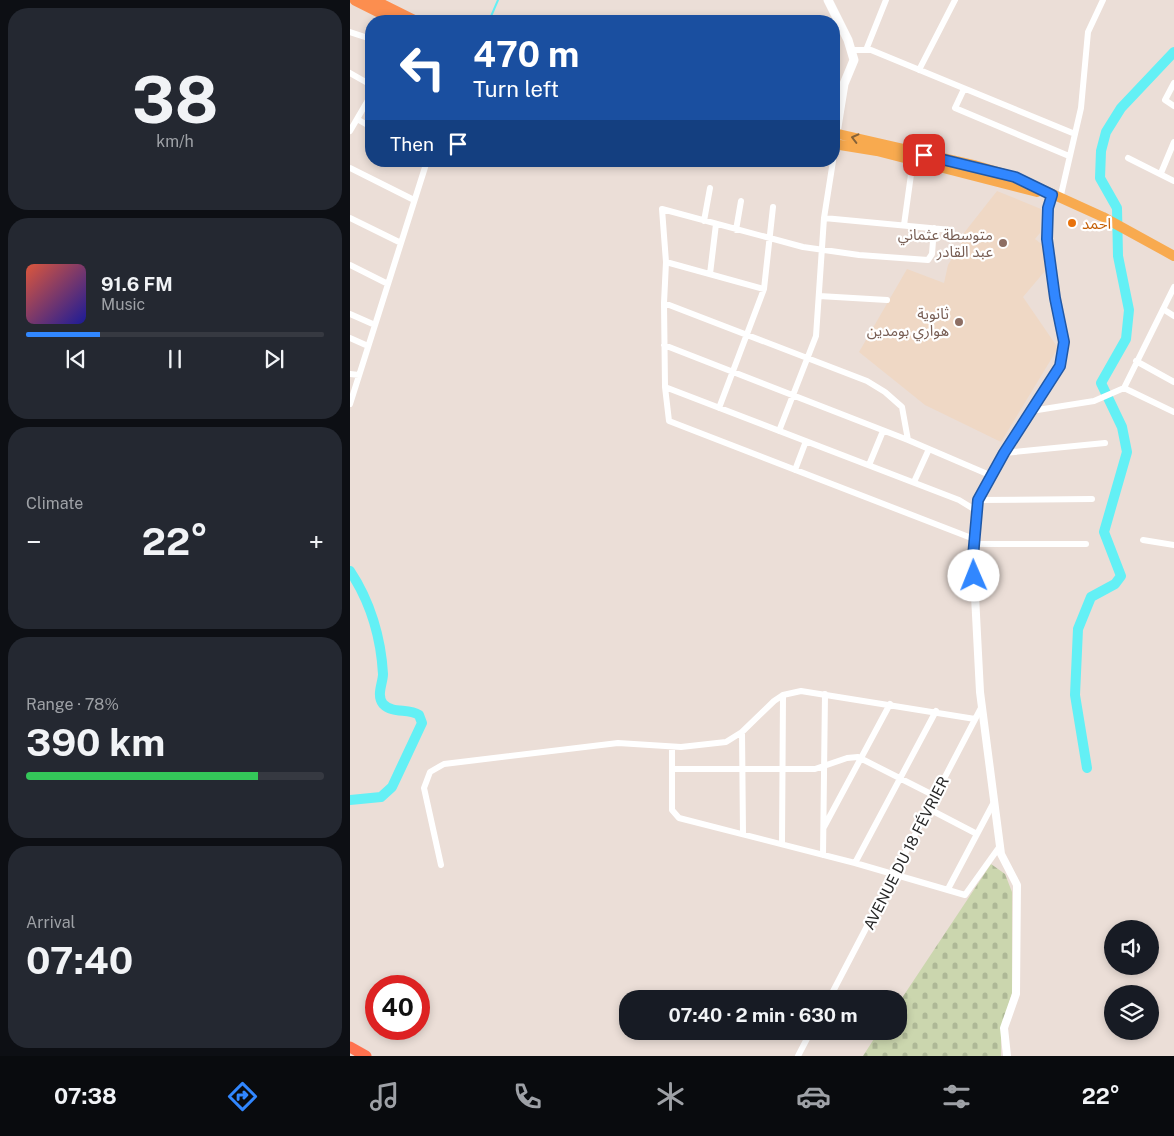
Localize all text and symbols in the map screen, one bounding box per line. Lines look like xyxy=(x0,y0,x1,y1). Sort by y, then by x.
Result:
text: 470 m xyxy=(473,34,579,75)
icon: left xyxy=(390,35,455,100)
text: 38 xyxy=(132,61,218,138)
text: Turn left xyxy=(473,76,559,102)
icon: arrive xyxy=(444,130,472,158)
text: km/h xyxy=(156,132,194,151)
text: Then xyxy=(390,133,434,155)
one-way arrow xyxy=(851,133,860,144)
pin xyxy=(903,134,945,176)
icon: arrive xyxy=(910,141,938,169)
place label: احمد xyxy=(1082,215,1111,232)
marker: احمد xyxy=(1066,217,1078,229)
place label: متوسطة عثماني عبد القادر xyxy=(898,226,993,261)
marker: متوسطة عثماني عبد القادر xyxy=(997,237,1009,249)
text: 91.6 FM xyxy=(101,273,173,295)
text: Music xyxy=(101,295,145,314)
place label: ثانوية هواري بومدين xyxy=(867,305,949,342)
marker: ثانوية هواري بومدين xyxy=(953,316,965,328)
icon: previous xyxy=(62,345,90,373)
icon: pause xyxy=(161,345,189,373)
icon: next xyxy=(260,345,288,373)
text: Climate xyxy=(26,494,83,513)
text: 22° xyxy=(142,519,208,564)
text: − xyxy=(26,525,42,558)
text: + xyxy=(308,525,324,558)
position arrow xyxy=(947,549,999,601)
text: Range · 78% xyxy=(26,695,119,714)
text: 390 km xyxy=(26,720,165,765)
street label: AVENUE DU 18 FÉVRIER xyxy=(860,774,952,932)
text: Arrival xyxy=(26,913,75,932)
map controls xyxy=(1104,920,1159,1040)
button: sound xyxy=(1104,920,1159,975)
text: 07:40 xyxy=(26,938,133,983)
speed limit sign: 40 xyxy=(365,975,430,1040)
button: layers xyxy=(1104,985,1159,1040)
text: 07:40 · 2 min · 630 m xyxy=(669,1004,857,1026)
icon: directions xyxy=(225,1079,260,1114)
icon: music xyxy=(367,1079,402,1114)
icon: phone xyxy=(510,1079,545,1114)
icon: climate xyxy=(653,1079,688,1114)
icon: car xyxy=(796,1079,831,1114)
icon: filters xyxy=(939,1079,974,1114)
text: 07:38 xyxy=(54,1083,117,1109)
text: 22° xyxy=(1082,1083,1120,1109)

